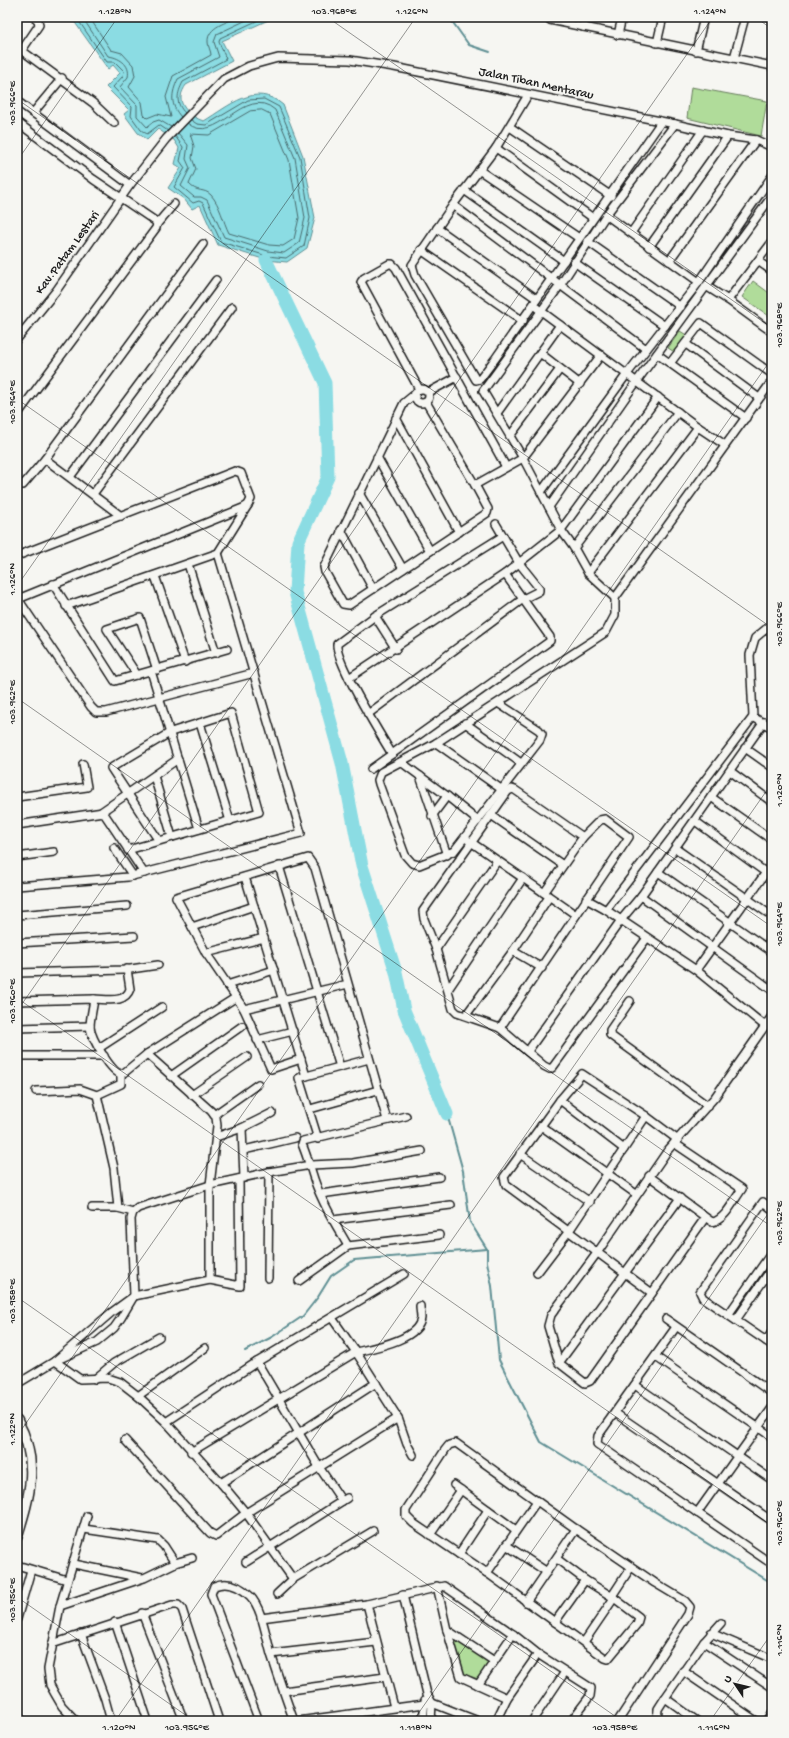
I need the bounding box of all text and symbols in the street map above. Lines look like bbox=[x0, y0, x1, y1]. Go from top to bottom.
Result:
text: 1.128°N bbox=[98, 6, 132, 18]
text: 103.968°E bbox=[311, 6, 357, 18]
text: 1.126°N bbox=[395, 6, 429, 18]
text: 1.124°N bbox=[693, 6, 726, 18]
street label: Jalan Tiban Mentarau bbox=[477, 65, 595, 103]
text: 103.966°E bbox=[7, 80, 19, 126]
street label: Kav.Patam Lestari bbox=[33, 208, 103, 298]
text: 103.968°E bbox=[774, 302, 786, 348]
text: 103.964°E bbox=[7, 379, 19, 425]
text: 1.126°N bbox=[7, 562, 19, 596]
text: 103.966°E bbox=[774, 601, 786, 647]
text: 103.962°E bbox=[7, 679, 19, 725]
text: 1.120°N bbox=[774, 773, 786, 807]
text: 103.964°E bbox=[774, 901, 786, 947]
text: 103.960°E bbox=[7, 978, 19, 1024]
text: 103.962°E bbox=[774, 1200, 786, 1246]
text: 103.958°E bbox=[7, 1278, 19, 1324]
text: 1.122°N bbox=[7, 1413, 19, 1446]
text: 103.960°E bbox=[774, 1500, 786, 1546]
text: 103.956°E bbox=[7, 1577, 19, 1623]
text: 1.116°N bbox=[774, 1624, 786, 1657]
north arrow bbox=[715, 1664, 755, 1704]
text: U bbox=[722, 1673, 736, 1685]
text: 1.120°N bbox=[102, 1722, 136, 1734]
text: 103.956°E bbox=[164, 1722, 210, 1734]
text: 1.118°N bbox=[399, 1722, 432, 1734]
text: 103.958°E bbox=[592, 1722, 638, 1734]
text: 1.116°N bbox=[697, 1722, 730, 1734]

